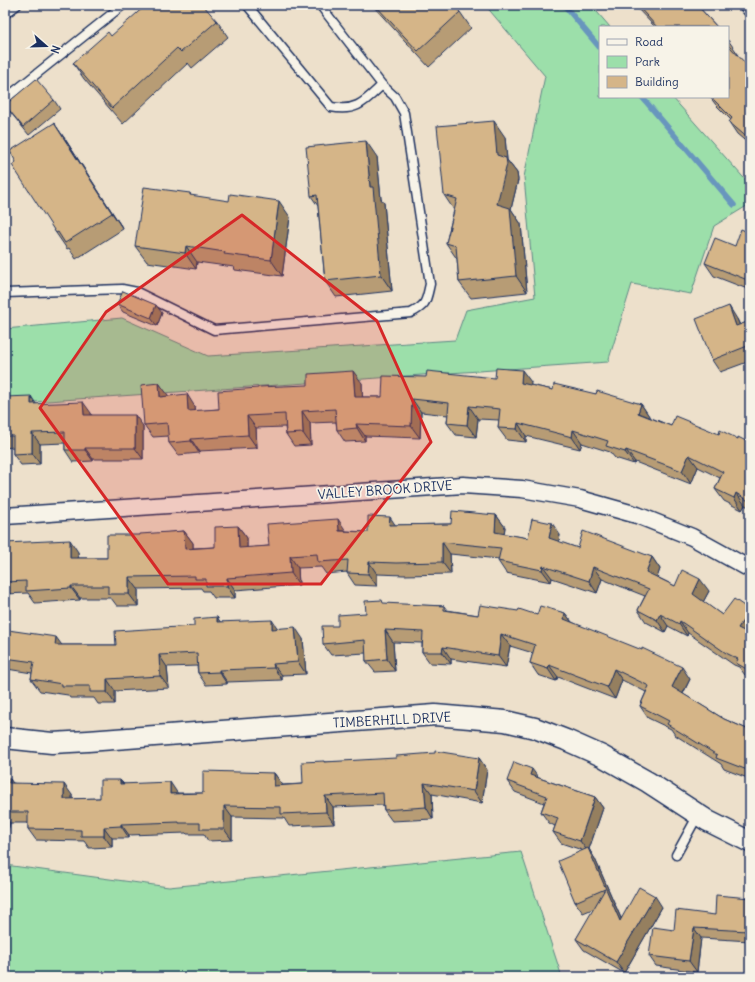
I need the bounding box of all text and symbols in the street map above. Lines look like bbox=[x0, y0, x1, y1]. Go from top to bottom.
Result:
north arrow bbox=[26, 26, 66, 66]
legend bbox=[599, 26, 729, 98]
text: Road bbox=[635, 34, 663, 49]
text: N bbox=[48, 43, 63, 55]
text: Park bbox=[635, 54, 660, 69]
text: Building bbox=[635, 74, 679, 89]
street label: VALLEY BROOK DRIVE bbox=[317, 477, 453, 503]
street label: TIMBERHILL DRIVE bbox=[332, 708, 452, 732]

